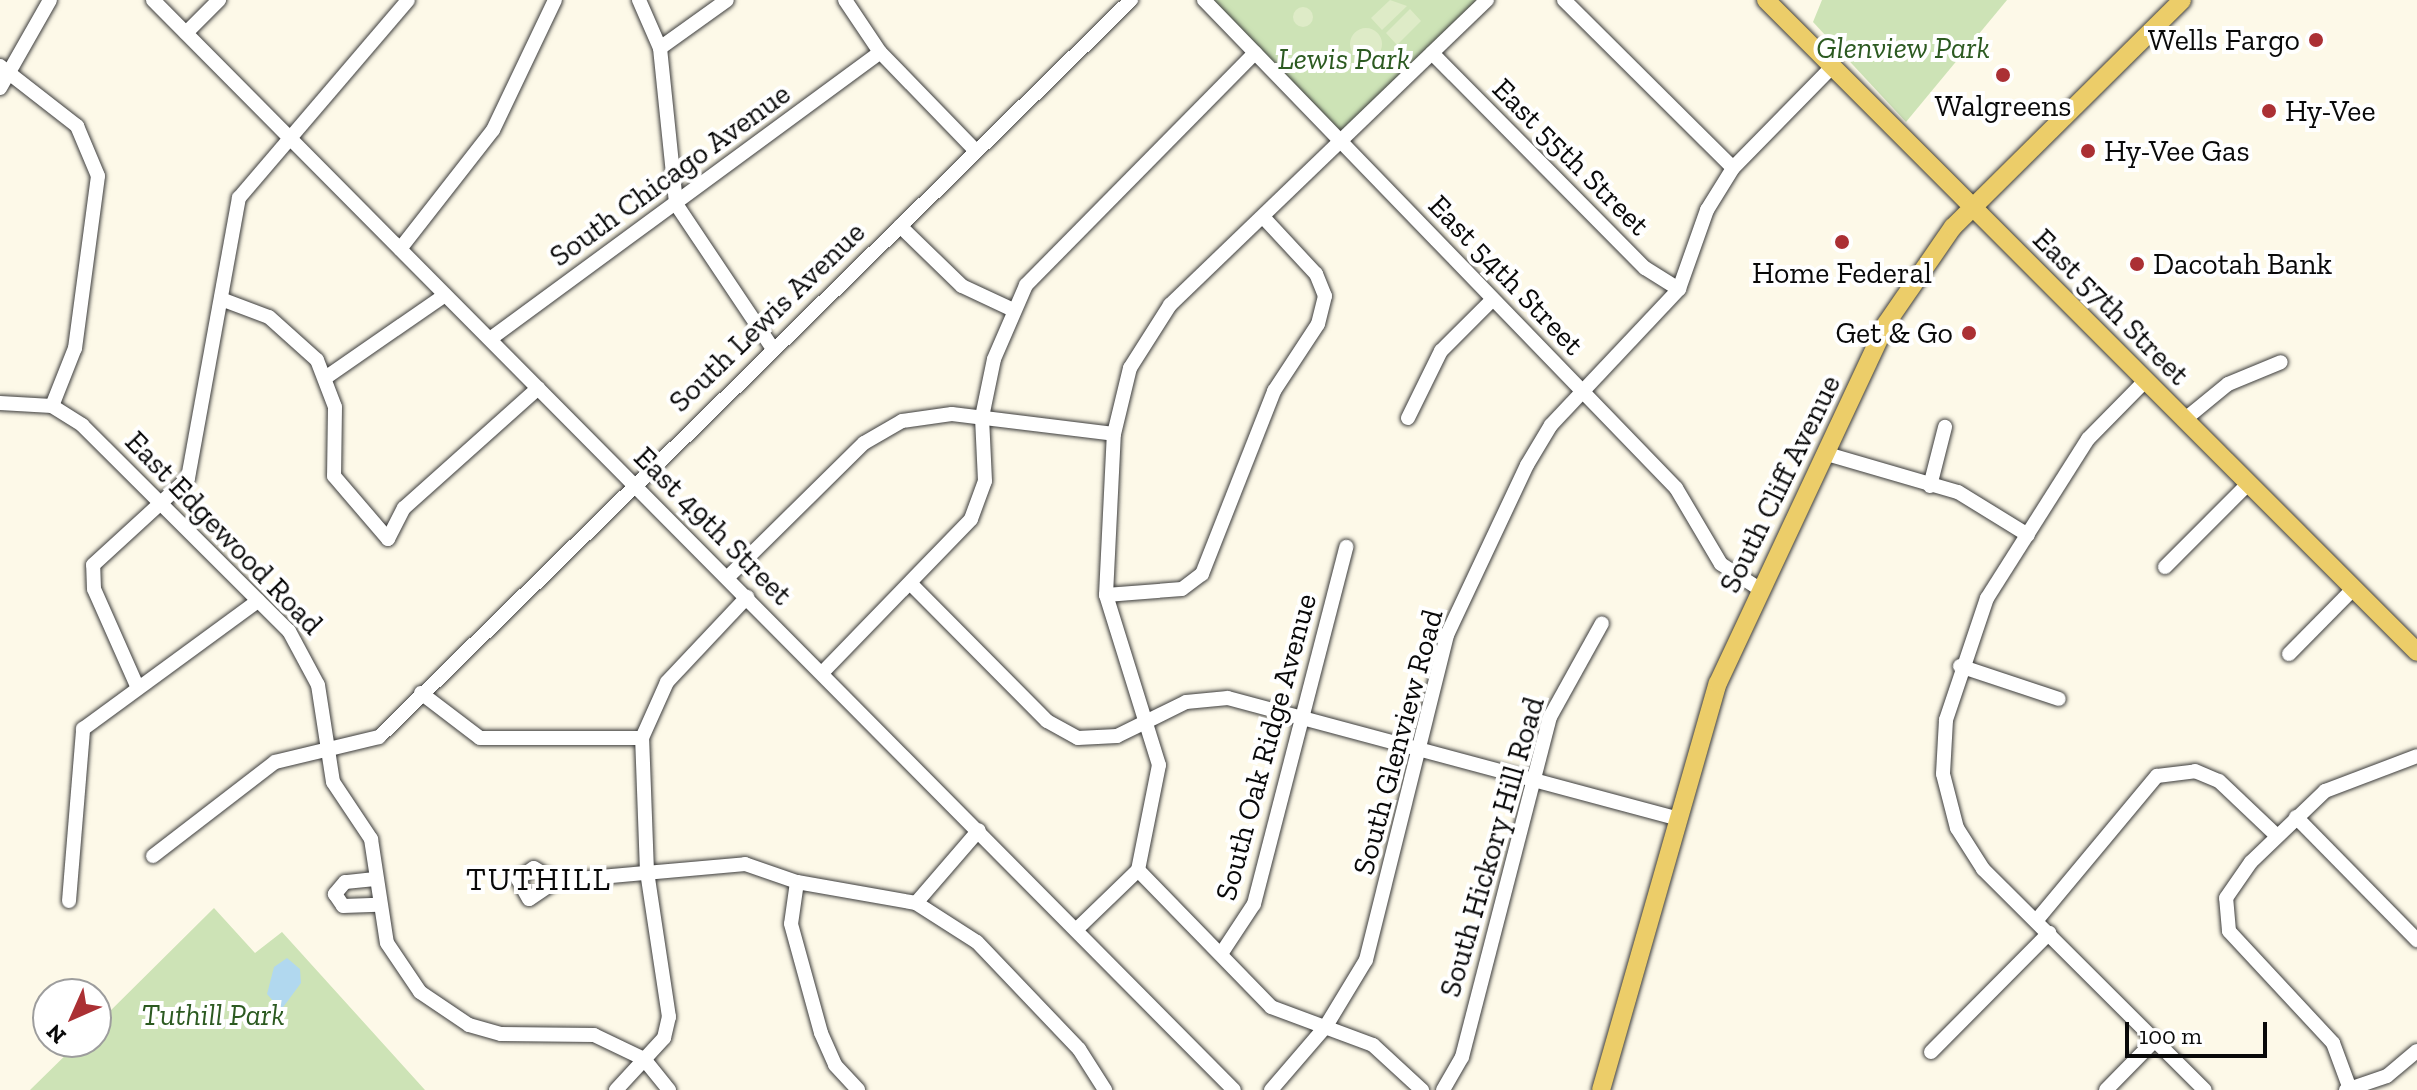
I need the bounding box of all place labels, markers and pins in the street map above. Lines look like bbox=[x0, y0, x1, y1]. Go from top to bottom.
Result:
place label: Wells Fargo bbox=[2148, 22, 2300, 58]
marker: Wells Fargo bbox=[2307, 31, 2325, 49]
marker: Walgreens bbox=[1994, 66, 2012, 84]
place label: Walgreens bbox=[1935, 88, 2071, 124]
place label: Hy-Vee bbox=[2285, 93, 2376, 129]
marker: Hy-Vee bbox=[2260, 102, 2278, 120]
place label: Hy-Vee Gas bbox=[2104, 133, 2250, 169]
marker: Hy-Vee Gas bbox=[2079, 142, 2097, 160]
marker: Home Federal bbox=[1833, 233, 1851, 251]
place label: Dacotah Bank bbox=[2153, 246, 2332, 282]
place label: Home Federal bbox=[1752, 255, 1932, 291]
marker: Dacotah Bank bbox=[2128, 255, 2146, 273]
place label: Get & Go bbox=[1835, 315, 1953, 351]
marker: Get & Go bbox=[1960, 324, 1978, 342]

